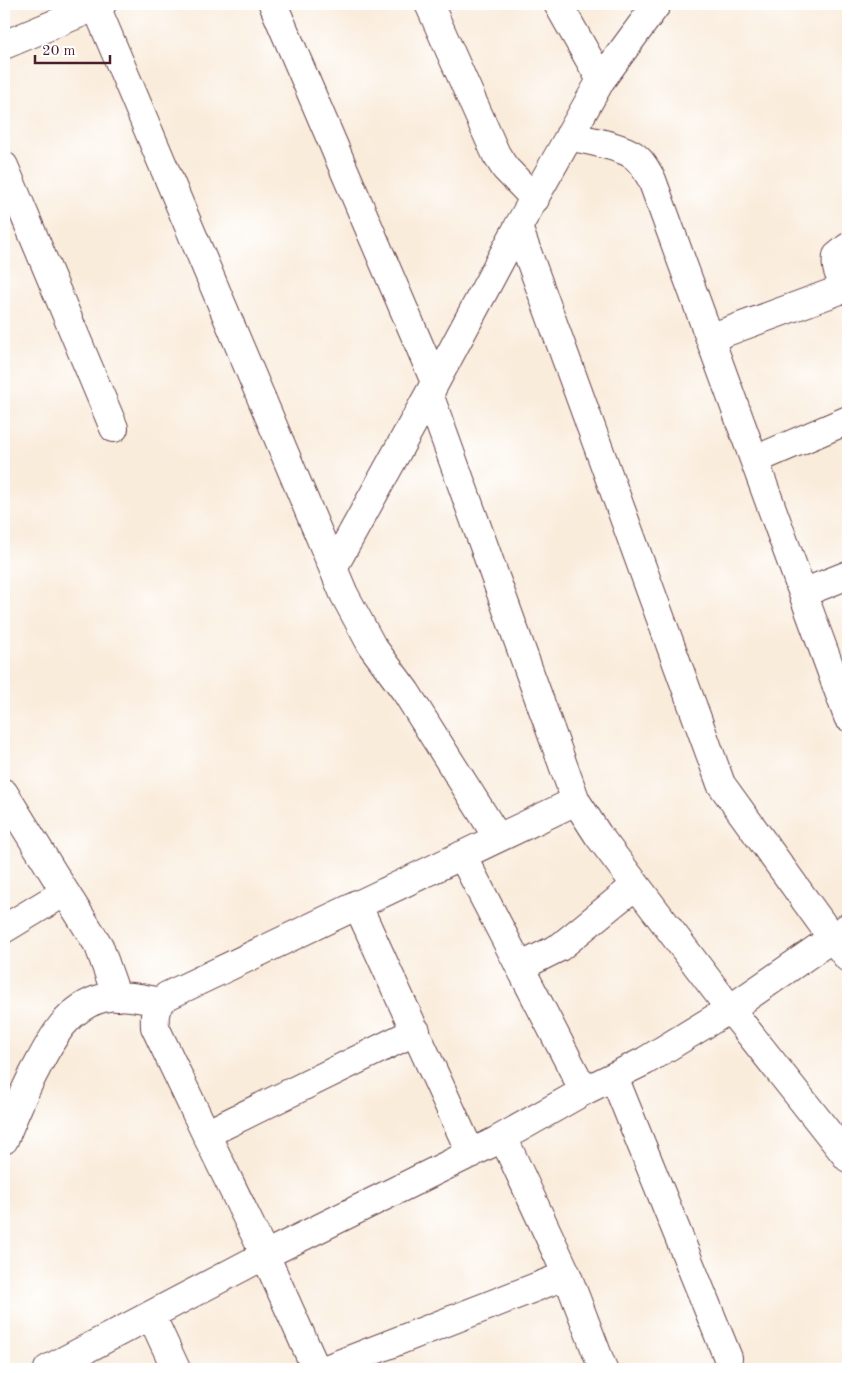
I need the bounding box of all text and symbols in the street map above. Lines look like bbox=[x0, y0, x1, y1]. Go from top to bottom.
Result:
scale bar bbox=[35, 32, 110, 64]
text: 20 m bbox=[42, 44, 76, 59]

